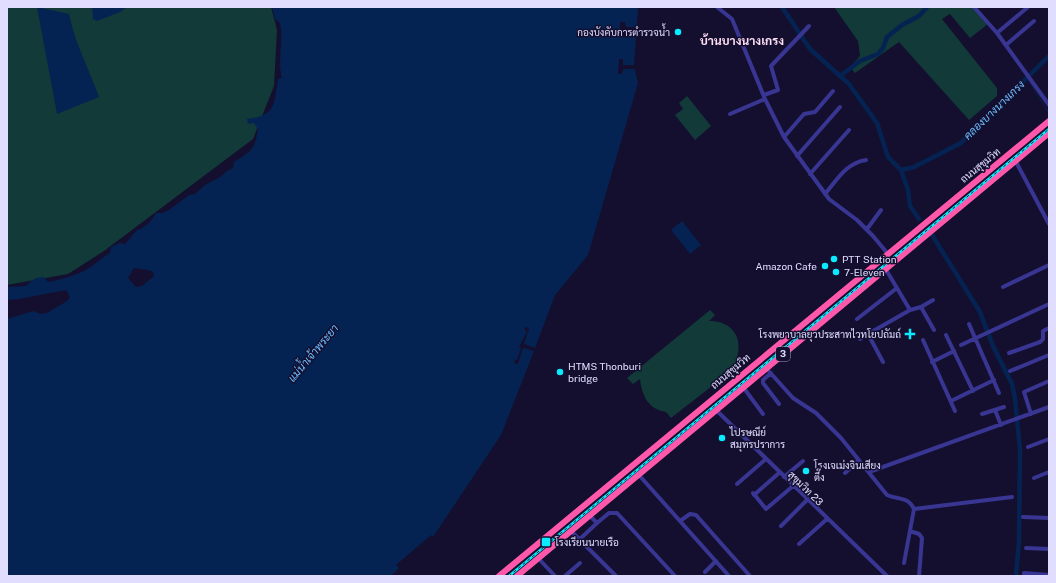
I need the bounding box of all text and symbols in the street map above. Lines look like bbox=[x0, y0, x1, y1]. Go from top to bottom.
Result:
place label: กองบังคับการตำรวจน้ำ bbox=[577, 23, 670, 38]
marker: กองบังคับการตำรวจน้ำ bbox=[673, 27, 683, 37]
district label: บ้านบางนางเกรง bbox=[700, 33, 784, 48]
water label: คลองบางนางเกรง bbox=[961, 78, 1027, 142]
street label: ถนนสุขุมวิท bbox=[958, 145, 1004, 186]
place label: PTT Station bbox=[842, 253, 897, 265]
marker: PTT Station bbox=[829, 254, 839, 264]
place label: Amazon Cafe bbox=[755, 260, 817, 272]
marker: Amazon Cafe bbox=[820, 261, 830, 271]
place label: 7-Eleven bbox=[844, 266, 885, 278]
marker: 7-Eleven bbox=[831, 267, 841, 277]
water label: แม่น้ำเจ้าพระยา bbox=[282, 319, 340, 384]
place label: โรงพยาบาลยุวประสาทไวทโยปถัมถ์ bbox=[758, 327, 901, 342]
marker: โรงพยาบาลยุวประสาทไวทโยปถัมถ์ bbox=[904, 328, 916, 340]
road number: 3 bbox=[776, 347, 790, 361]
street label: ถนนสุขุมวิท bbox=[708, 351, 754, 393]
place label: HTMS Thonburi bridge bbox=[568, 360, 641, 384]
marker: HTMS Thonburi bridge bbox=[555, 367, 565, 377]
place label: ไปรษณีย์ สมุทรปราการ bbox=[729, 425, 785, 452]
marker: ไปรษณีย์ สมุทรปราการ bbox=[717, 433, 727, 443]
place label: โรงเจเม่งจินเสียง ตึ๊ง bbox=[813, 459, 881, 483]
marker: โรงเจเม่งจินเสียง ตึ๊ง bbox=[801, 466, 811, 476]
street label: สุขุมวิท 23 bbox=[785, 468, 826, 509]
marker: โรงเรียนนายเรือ bbox=[540, 536, 552, 548]
place label: โรงเรียนนายเรือ bbox=[554, 536, 619, 548]

